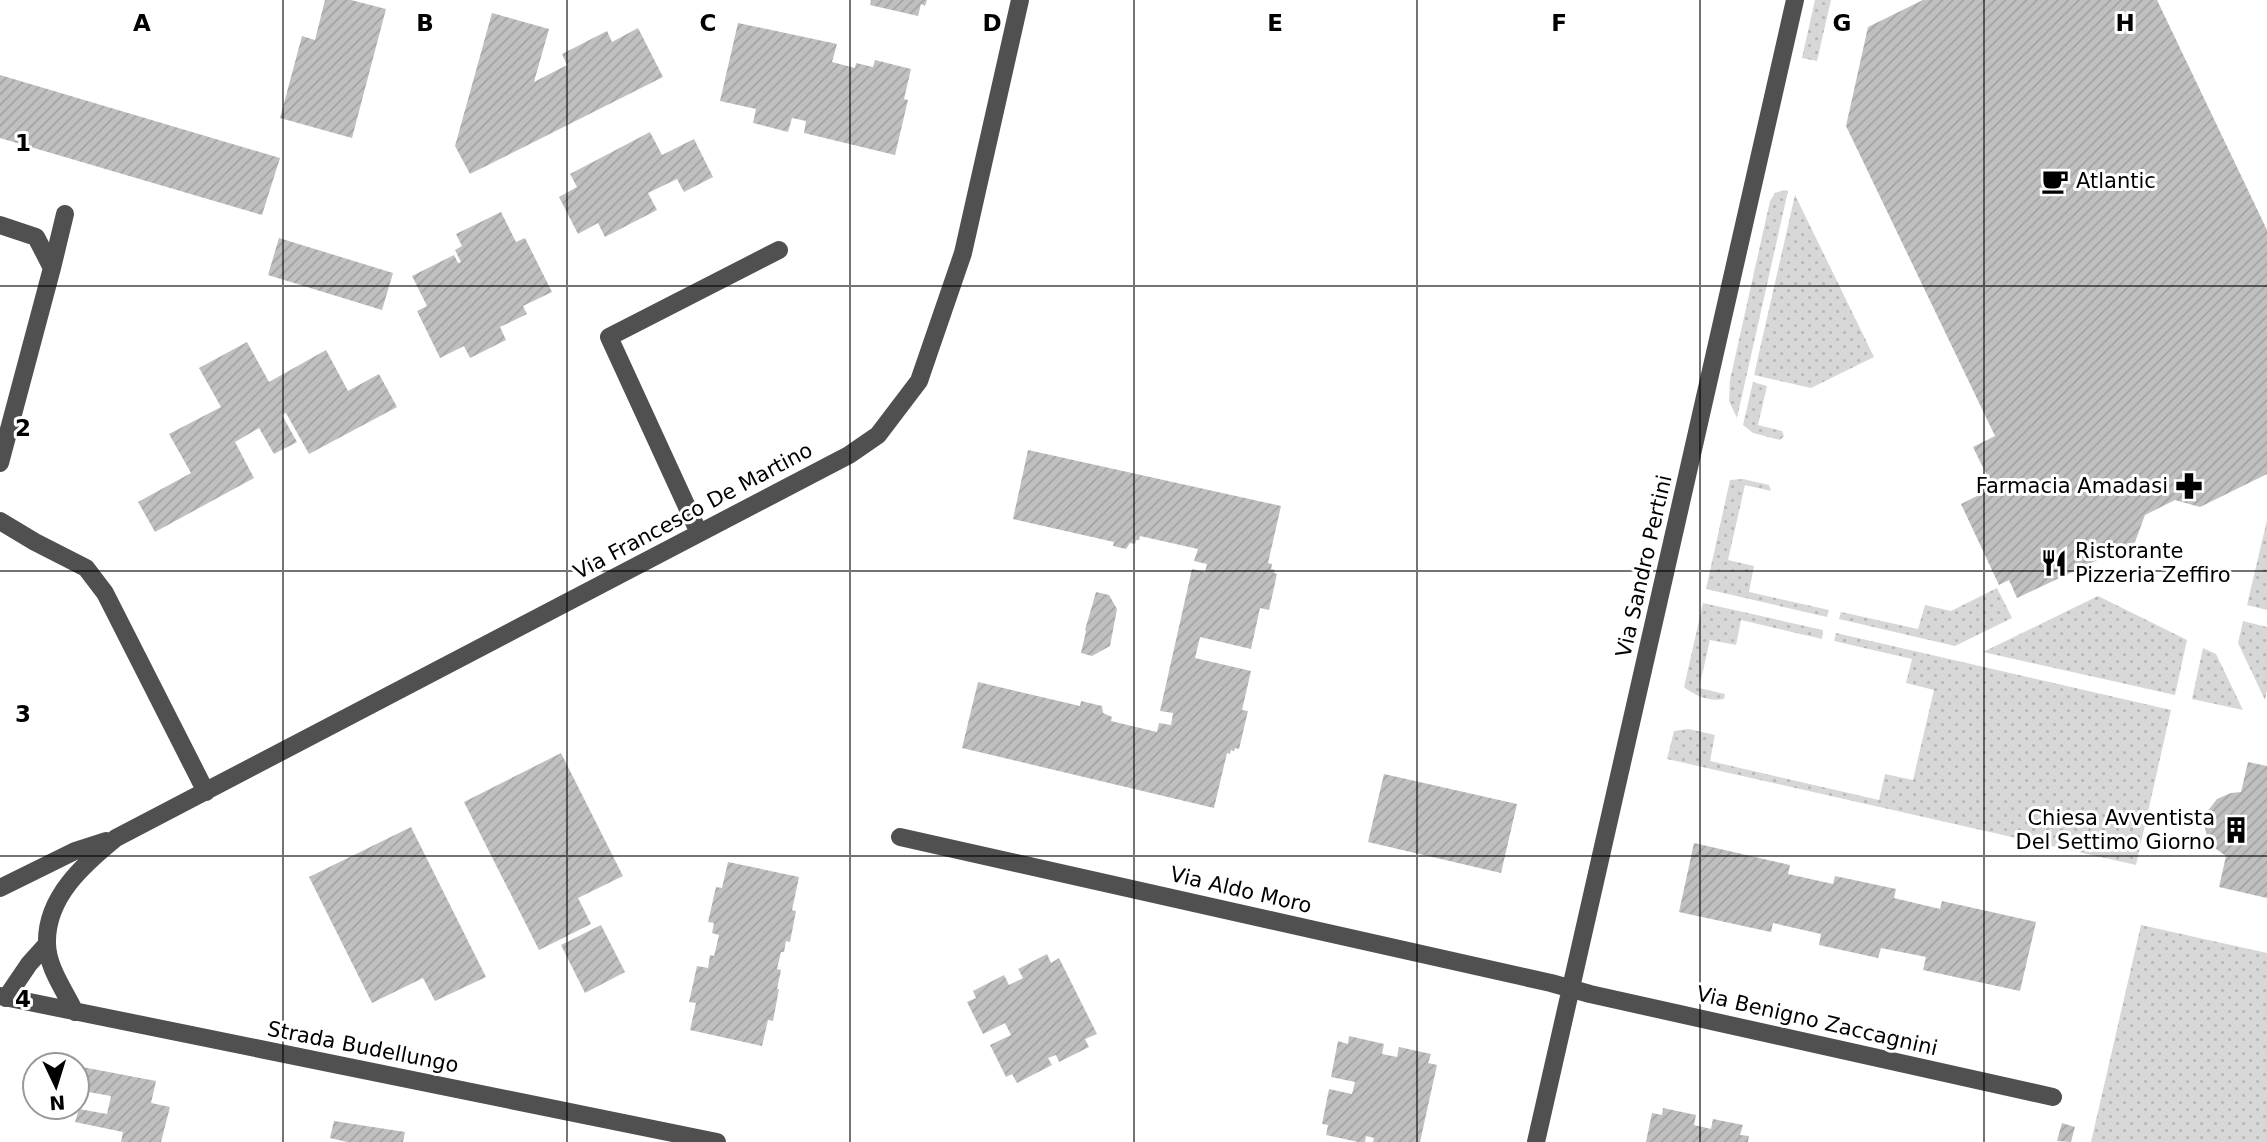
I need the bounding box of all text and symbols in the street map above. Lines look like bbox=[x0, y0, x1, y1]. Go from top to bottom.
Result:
text: A bbox=[133, 10, 151, 36]
text: B bbox=[416, 10, 434, 36]
text: C bbox=[700, 10, 716, 36]
text: D bbox=[982, 10, 1002, 36]
text: E bbox=[1267, 10, 1283, 36]
text: F bbox=[1551, 10, 1567, 36]
text: G bbox=[1833, 10, 1851, 36]
text: H bbox=[2115, 10, 2135, 36]
text: 1 bbox=[15, 130, 31, 156]
cafe icon: Atlantic bbox=[2040, 166, 2070, 196]
place label: Atlantic bbox=[2076, 169, 2156, 193]
text: 2 bbox=[15, 415, 31, 441]
street label: Via Francesco De Martino bbox=[570, 438, 816, 584]
pharmacy icon: Farmacia Amadasi bbox=[2174, 471, 2204, 501]
street label: Via Sandro Pertini bbox=[1611, 472, 1677, 660]
place label: Farmacia Amadasi bbox=[1976, 474, 2168, 498]
place label: Ristorante Pizzeria Zeffiro bbox=[2075, 539, 2231, 587]
restaurant icon: Ristorante Pizzeria Zeffiro bbox=[2039, 548, 2069, 578]
text: 3 bbox=[15, 701, 31, 727]
place label: Chiesa Avventista Del Settimo Giorno bbox=[2015, 806, 2215, 854]
building icon: Chiesa Avventista Del Settimo Giorno bbox=[2221, 815, 2251, 845]
street label: Via Aldo Moro bbox=[1168, 862, 1314, 918]
street label: Via Benigno Zaccagnini bbox=[1694, 982, 1940, 1060]
text: 4 bbox=[15, 986, 31, 1012]
street label: Strada Budellungo bbox=[265, 1017, 461, 1077]
north arrow bbox=[21, 1051, 91, 1121]
text: N bbox=[48, 1091, 66, 1114]

